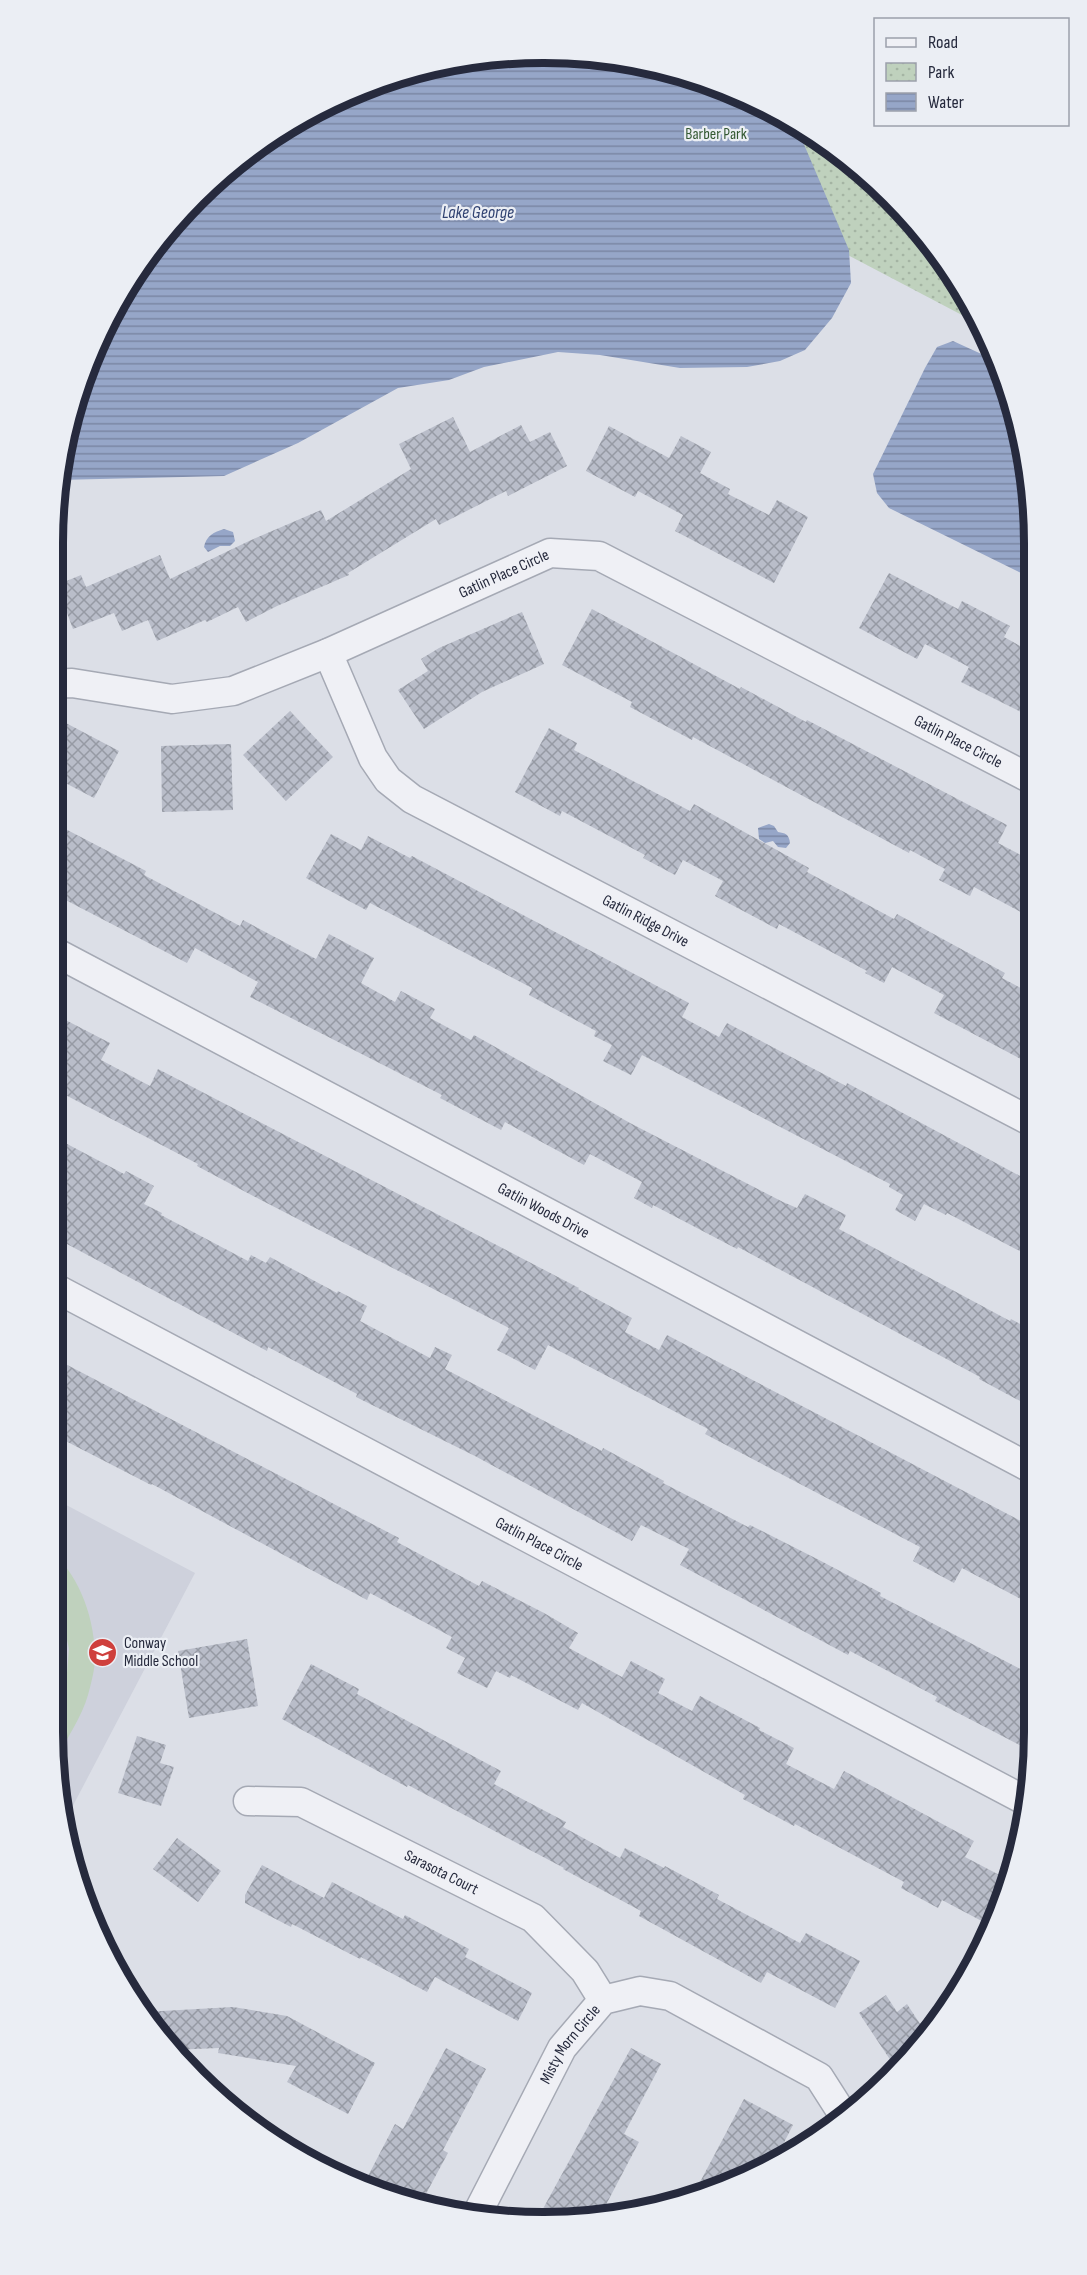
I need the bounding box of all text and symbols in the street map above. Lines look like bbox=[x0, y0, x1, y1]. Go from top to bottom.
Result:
legend bbox=[874, 18, 1069, 126]
text: Road bbox=[928, 32, 958, 53]
text: Park bbox=[928, 62, 954, 83]
text: Water bbox=[928, 92, 964, 113]
park label: Barber Park bbox=[685, 125, 747, 144]
water label: Lake George bbox=[442, 202, 514, 223]
street label: Gatlin Place Circle bbox=[456, 545, 552, 602]
street label: Gatlin Place Circle bbox=[911, 711, 1006, 772]
street label: Gatlin Ridge Drive bbox=[599, 890, 692, 951]
street label: Gatlin Woods Drive bbox=[494, 1179, 593, 1243]
street label: Gatlin Place Circle bbox=[492, 1513, 587, 1575]
place label: Conway Middle School bbox=[124, 1634, 198, 1671]
school or university icon: Conway Middle School bbox=[87, 1636, 119, 1668]
street label: Sarasota Court bbox=[401, 1846, 482, 1899]
street label: Misty Morn Circle bbox=[536, 2001, 604, 2087]

